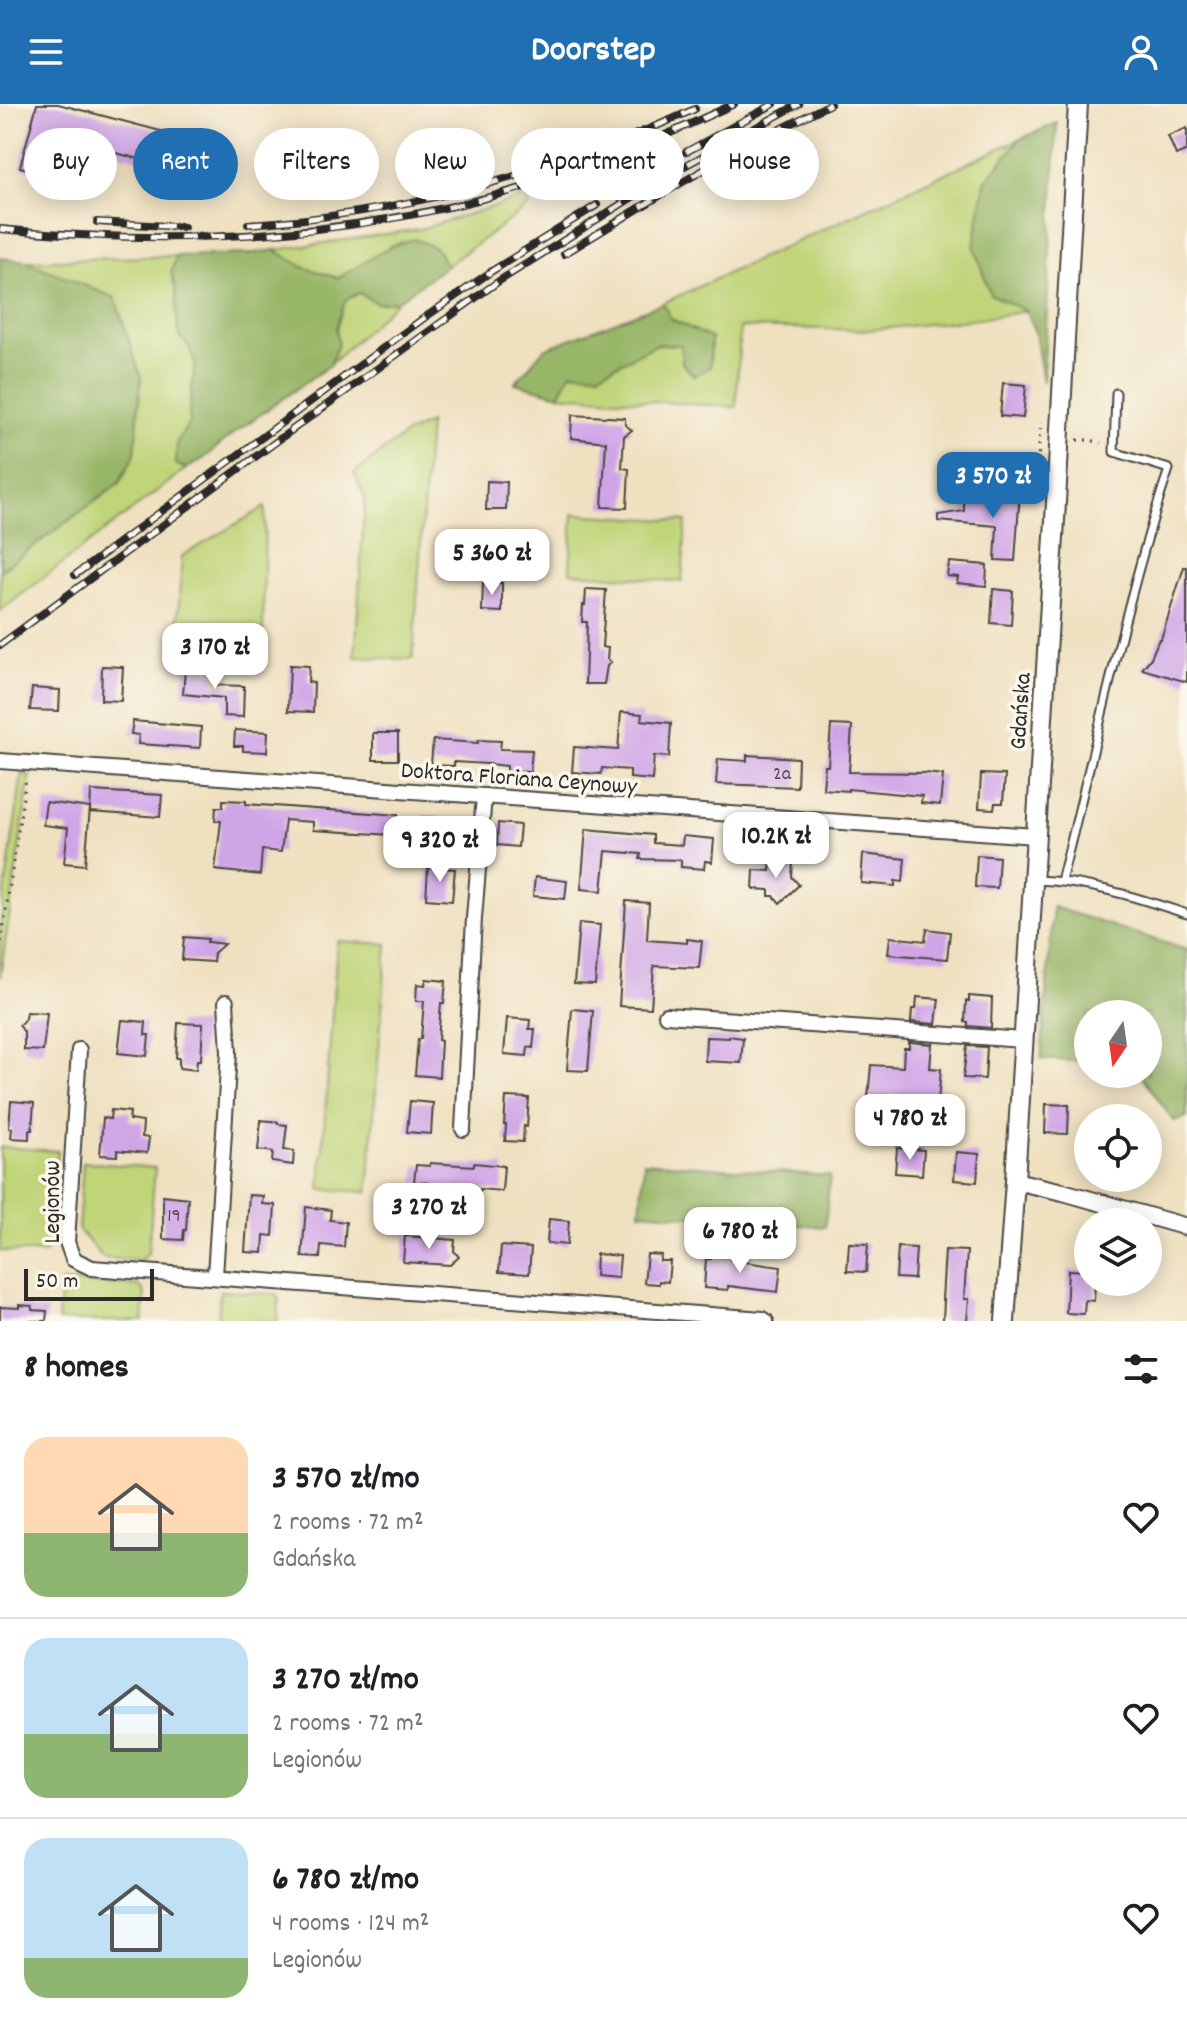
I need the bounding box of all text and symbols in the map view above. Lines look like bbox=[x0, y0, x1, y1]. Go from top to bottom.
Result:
text: Doorstep bbox=[531, 26, 656, 78]
icon: menu bbox=[24, 30, 68, 74]
icon: person bbox=[1119, 30, 1163, 74]
chip: Buy bbox=[24, 128, 117, 200]
chip: Rent bbox=[133, 128, 238, 200]
chip: Filters bbox=[254, 128, 379, 200]
chip: New bbox=[395, 128, 495, 200]
chip: Apartment bbox=[511, 128, 684, 200]
chip: House bbox=[700, 128, 819, 200]
pin: 3 570 zł bbox=[910, 452, 1076, 520]
text: 3 570 zł bbox=[955, 459, 1031, 496]
pin: 5 360 zł bbox=[409, 529, 575, 597]
text: 5 360 zł bbox=[453, 536, 531, 573]
pin: 3 170 zł bbox=[132, 623, 298, 691]
text: 3 170 zł bbox=[180, 630, 250, 667]
street label: Gdańska bbox=[1002, 671, 1042, 751]
street label: Doktora Floriana Ceynowy bbox=[400, 755, 639, 805]
house number: 2a bbox=[773, 761, 792, 789]
pin: 10.2K zł bbox=[693, 812, 859, 880]
pin: 9 320 zł bbox=[357, 816, 523, 884]
text: 10.2K zł bbox=[741, 819, 811, 856]
text: 9 320 zł bbox=[401, 823, 479, 860]
north arrow bbox=[1074, 1000, 1162, 1088]
map controls bbox=[1074, 1000, 1162, 1296]
pin: 4 780 zł bbox=[827, 1094, 993, 1162]
text: 4 780 zł bbox=[873, 1101, 947, 1138]
button: locate bbox=[1074, 1104, 1162, 1192]
street label: Legionów bbox=[37, 1160, 71, 1244]
pin: 3 270 zł bbox=[346, 1183, 512, 1251]
text: 3 270 zł bbox=[391, 1190, 467, 1227]
house number: 19 bbox=[167, 1203, 181, 1231]
pin: 6 780 zł bbox=[657, 1207, 823, 1275]
button: layers bbox=[1074, 1208, 1162, 1296]
text: 6 780 zł bbox=[702, 1214, 778, 1251]
scale bar bbox=[24, 1265, 154, 1301]
text: 50 m bbox=[36, 1267, 78, 1298]
text: 8 homes bbox=[24, 1345, 129, 1394]
icon: filters bbox=[1119, 1347, 1163, 1391]
text: 3 570 zł/mo bbox=[272, 1456, 420, 1505]
icon: home bbox=[88, 1469, 184, 1565]
icon: heart bbox=[1119, 1495, 1163, 1539]
text: 2 rooms · 72 m² bbox=[272, 1505, 423, 1542]
text: Gdańska bbox=[272, 1542, 355, 1579]
text: 3 270 zł/mo bbox=[272, 1657, 419, 1706]
icon: home bbox=[88, 1670, 184, 1766]
icon: heart bbox=[1119, 1696, 1163, 1740]
text: 2 rooms · 72 m² bbox=[272, 1706, 423, 1743]
text: Legionów bbox=[272, 1743, 362, 1780]
text: 6 780 zł/mo bbox=[272, 1857, 419, 1906]
icon: home bbox=[88, 1870, 184, 1966]
icon: heart bbox=[1119, 1896, 1163, 1940]
text: 4 rooms · 124 m² bbox=[272, 1906, 429, 1943]
text: Legionów bbox=[272, 1943, 362, 1980]

